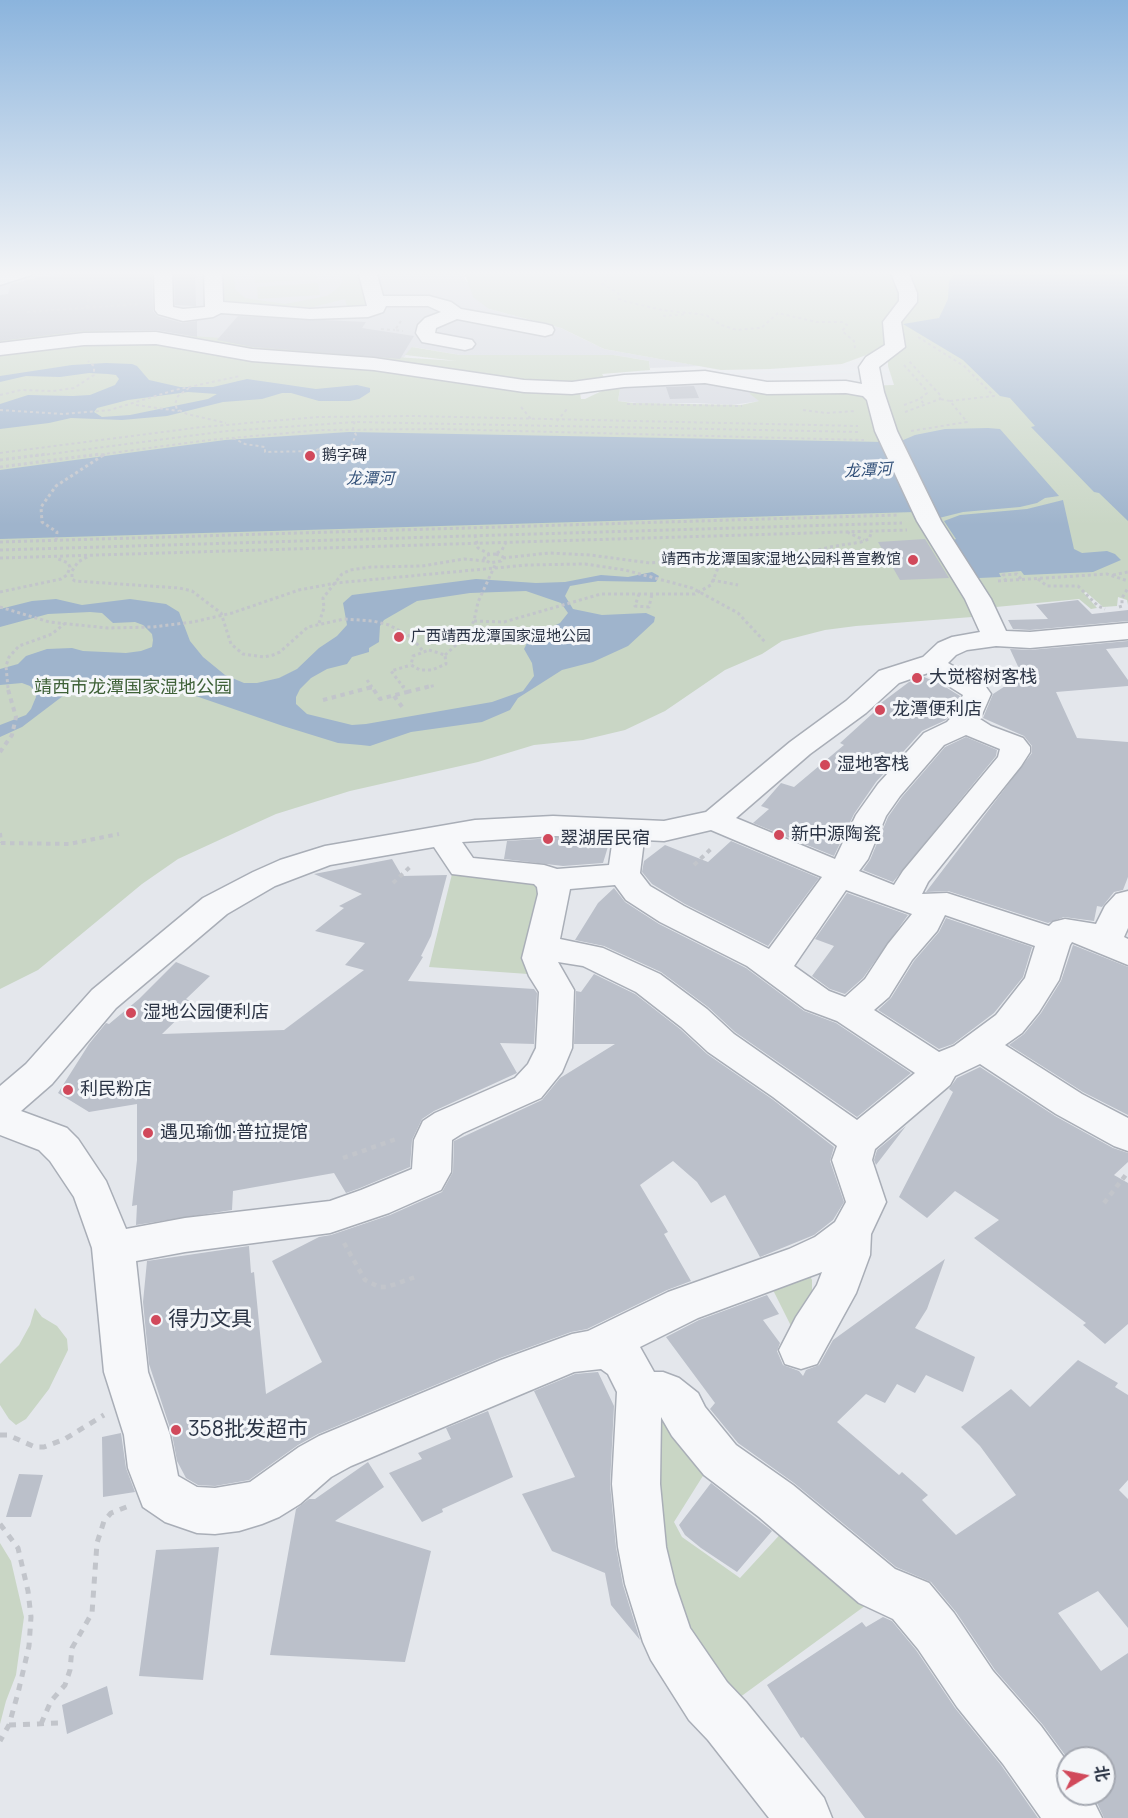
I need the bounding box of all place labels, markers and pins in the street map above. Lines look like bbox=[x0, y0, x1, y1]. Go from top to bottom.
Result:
place label: 鹅字碑 bbox=[322, 447, 367, 465]
marker: 鹅字碑 bbox=[303, 449, 317, 463]
place label: 靖西市龙潭国家湿地公园科普宣教馆 bbox=[661, 551, 901, 569]
marker: 靖西市龙潭国家湿地公园科普宣教馆 bbox=[906, 553, 920, 567]
place label: 广西靖西龙潭国家湿地公园 bbox=[411, 628, 591, 646]
marker: 广西靖西龙潭国家湿地公园 bbox=[392, 630, 406, 644]
place label: 大觉榕树客栈 bbox=[929, 667, 1037, 689]
marker: 大觉榕树客栈 bbox=[910, 671, 924, 685]
place label: 龙潭便利店 bbox=[892, 699, 982, 721]
marker: 龙潭便利店 bbox=[873, 703, 887, 717]
place label: 湿地客栈 bbox=[837, 754, 909, 776]
marker: 湿地客栈 bbox=[818, 758, 832, 772]
place label: 新中源陶瓷 bbox=[791, 824, 881, 846]
place label: 翠湖居民宿 bbox=[560, 828, 650, 850]
marker: 新中源陶瓷 bbox=[772, 828, 786, 842]
marker: 翠湖居民宿 bbox=[541, 832, 555, 846]
place label: 湿地公园便利店 bbox=[143, 1002, 269, 1024]
marker: 湿地公园便利店 bbox=[124, 1006, 138, 1020]
place label: 利民粉店 bbox=[80, 1079, 152, 1101]
marker: 利民粉店 bbox=[61, 1083, 75, 1097]
place label: 遇见瑜伽·普拉提馆 bbox=[160, 1122, 308, 1144]
marker: 遇见瑜伽·普拉提馆 bbox=[141, 1126, 155, 1140]
place label: 得力文具 bbox=[168, 1307, 252, 1333]
marker: 得力文具 bbox=[149, 1313, 163, 1327]
place label: 358批发超市 bbox=[188, 1417, 308, 1443]
marker: 358批发超市 bbox=[169, 1423, 183, 1437]

